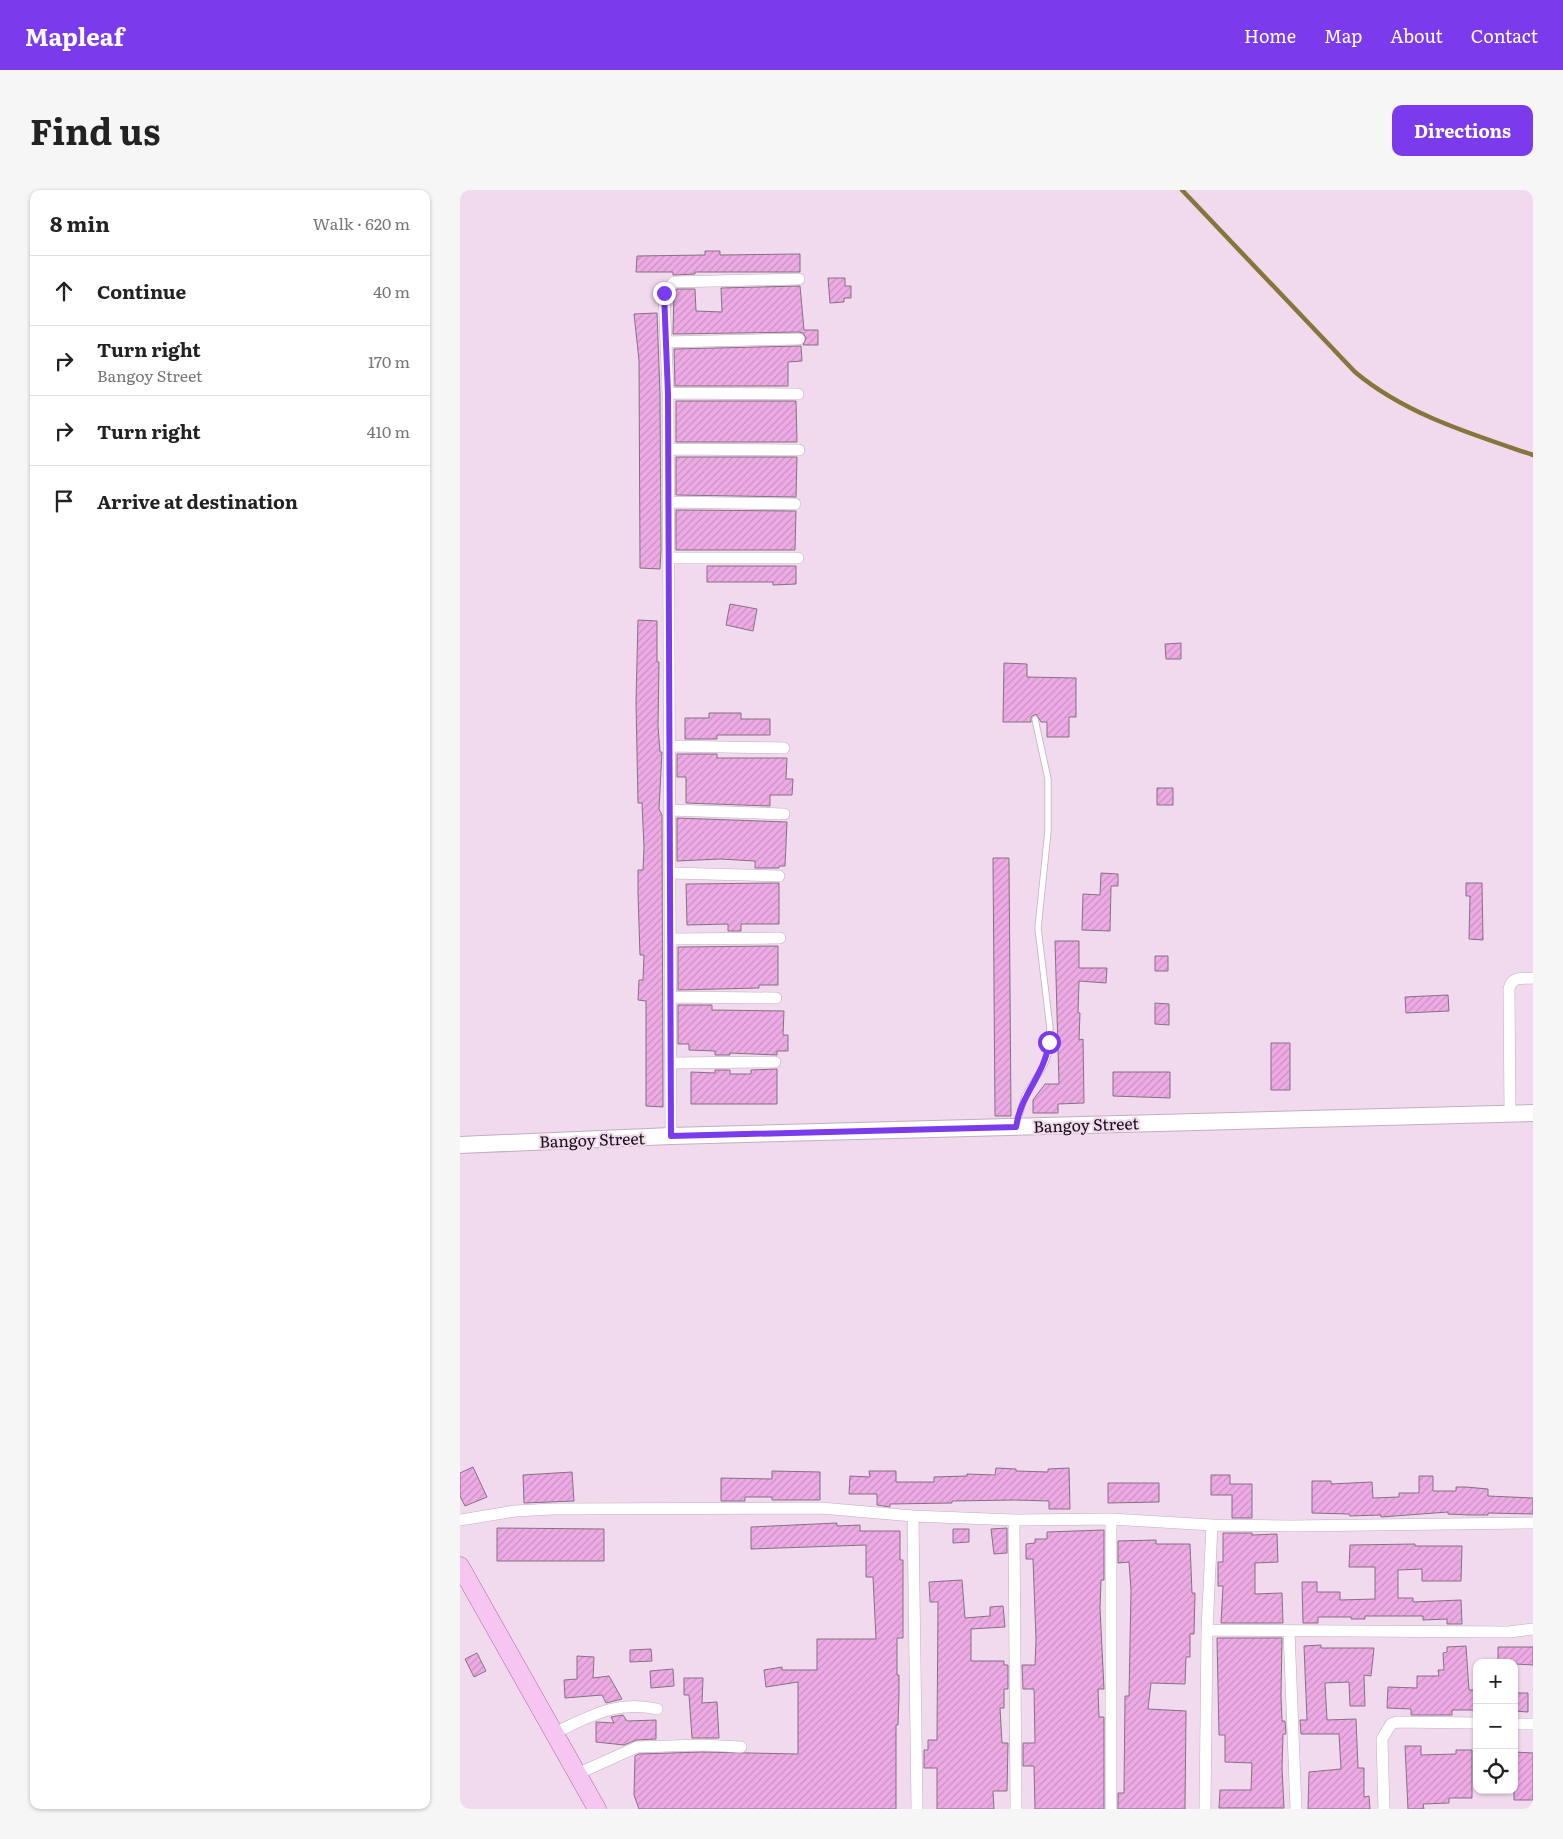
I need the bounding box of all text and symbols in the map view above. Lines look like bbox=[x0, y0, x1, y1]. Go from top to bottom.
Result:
text: Mapleaf bbox=[25, 18, 124, 53]
text: Home bbox=[1244, 22, 1296, 49]
text: Map bbox=[1324, 22, 1362, 49]
text: About bbox=[1390, 22, 1443, 49]
text: Contact bbox=[1471, 22, 1538, 49]
text: Find us bbox=[30, 104, 160, 156]
button: Directions bbox=[1392, 105, 1533, 156]
text: 8 min bbox=[50, 207, 110, 238]
text: Walk · 620 m bbox=[313, 211, 410, 235]
icon: ahead bbox=[50, 277, 78, 305]
text: Continue bbox=[97, 277, 186, 305]
text: 40 m bbox=[373, 279, 410, 303]
route end bbox=[653, 282, 676, 305]
text: Turn right bbox=[97, 335, 201, 363]
icon: right bbox=[50, 347, 78, 375]
text: 170 m bbox=[368, 349, 410, 373]
text: Bangoy Street bbox=[97, 363, 203, 387]
icon: right bbox=[50, 417, 78, 445]
text: Turn right bbox=[97, 417, 201, 445]
text: 410 m bbox=[367, 419, 410, 443]
icon: arrive bbox=[50, 487, 78, 515]
text: Arrive at destination bbox=[97, 487, 298, 515]
route start bbox=[1038, 1031, 1061, 1054]
street label: Bangoy Street bbox=[1033, 1110, 1140, 1138]
street label: Bangoy Street bbox=[539, 1125, 646, 1153]
map controls bbox=[1473, 1659, 1518, 1794]
button: + bbox=[1473, 1659, 1518, 1704]
button: − bbox=[1473, 1704, 1518, 1749]
button: locate bbox=[1473, 1749, 1518, 1794]

